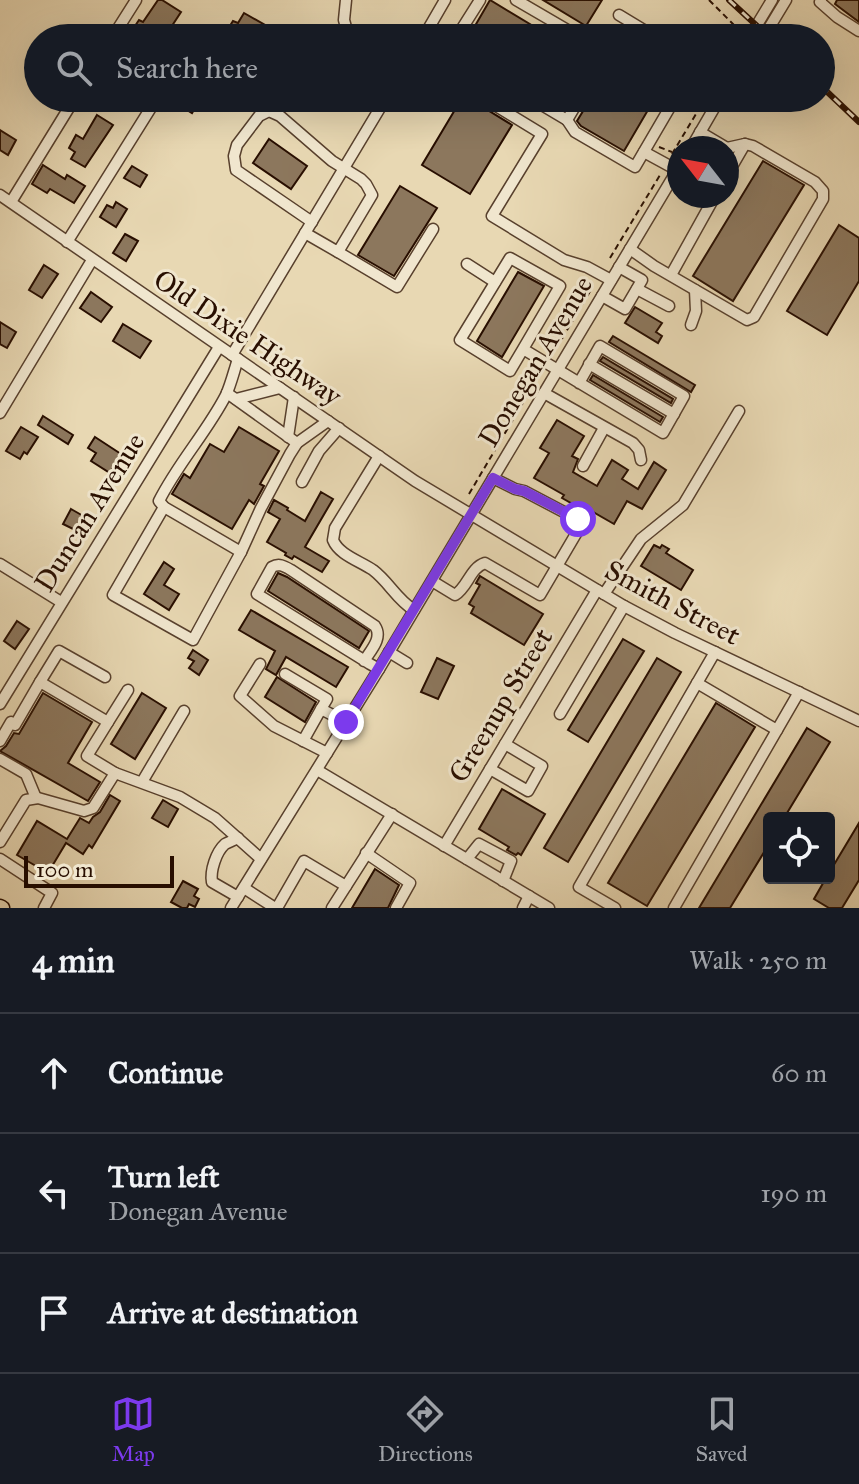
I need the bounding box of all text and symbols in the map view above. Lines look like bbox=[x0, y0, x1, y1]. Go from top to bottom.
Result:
search box bbox=[24, 24, 835, 112]
icon: search bbox=[52, 46, 96, 90]
text: Search here bbox=[116, 50, 258, 86]
north arrow bbox=[667, 136, 739, 208]
street label: Old Dixie Highway bbox=[147, 262, 349, 414]
street label: Donegan Avenue bbox=[471, 269, 600, 453]
street label: Duncan Avenue bbox=[27, 426, 152, 598]
route start bbox=[560, 501, 596, 537]
street label: Smith Street bbox=[599, 552, 747, 653]
street label: Greenup Street bbox=[441, 622, 560, 789]
route end bbox=[328, 704, 364, 740]
map controls bbox=[763, 812, 835, 884]
button: locate bbox=[763, 812, 835, 884]
scale bar bbox=[24, 852, 174, 888]
text: 100 m bbox=[36, 856, 93, 883]
text: 4 min bbox=[32, 940, 115, 981]
text: Walk · 250 m bbox=[689, 944, 827, 976]
icon: ahead bbox=[32, 1051, 76, 1095]
text: Continue bbox=[108, 1055, 223, 1091]
text: 60 m bbox=[771, 1057, 827, 1089]
text: Turn left bbox=[108, 1159, 219, 1195]
icon: left bbox=[32, 1171, 76, 1215]
text: 190 m bbox=[760, 1177, 827, 1209]
text: Donegan Avenue bbox=[108, 1195, 288, 1227]
icon: arrive bbox=[32, 1291, 76, 1335]
text: Arrive at destination bbox=[108, 1295, 358, 1331]
tab: Map bbox=[111, 1392, 155, 1467]
tab: Directions bbox=[378, 1392, 473, 1467]
tab: Saved bbox=[695, 1392, 748, 1467]

